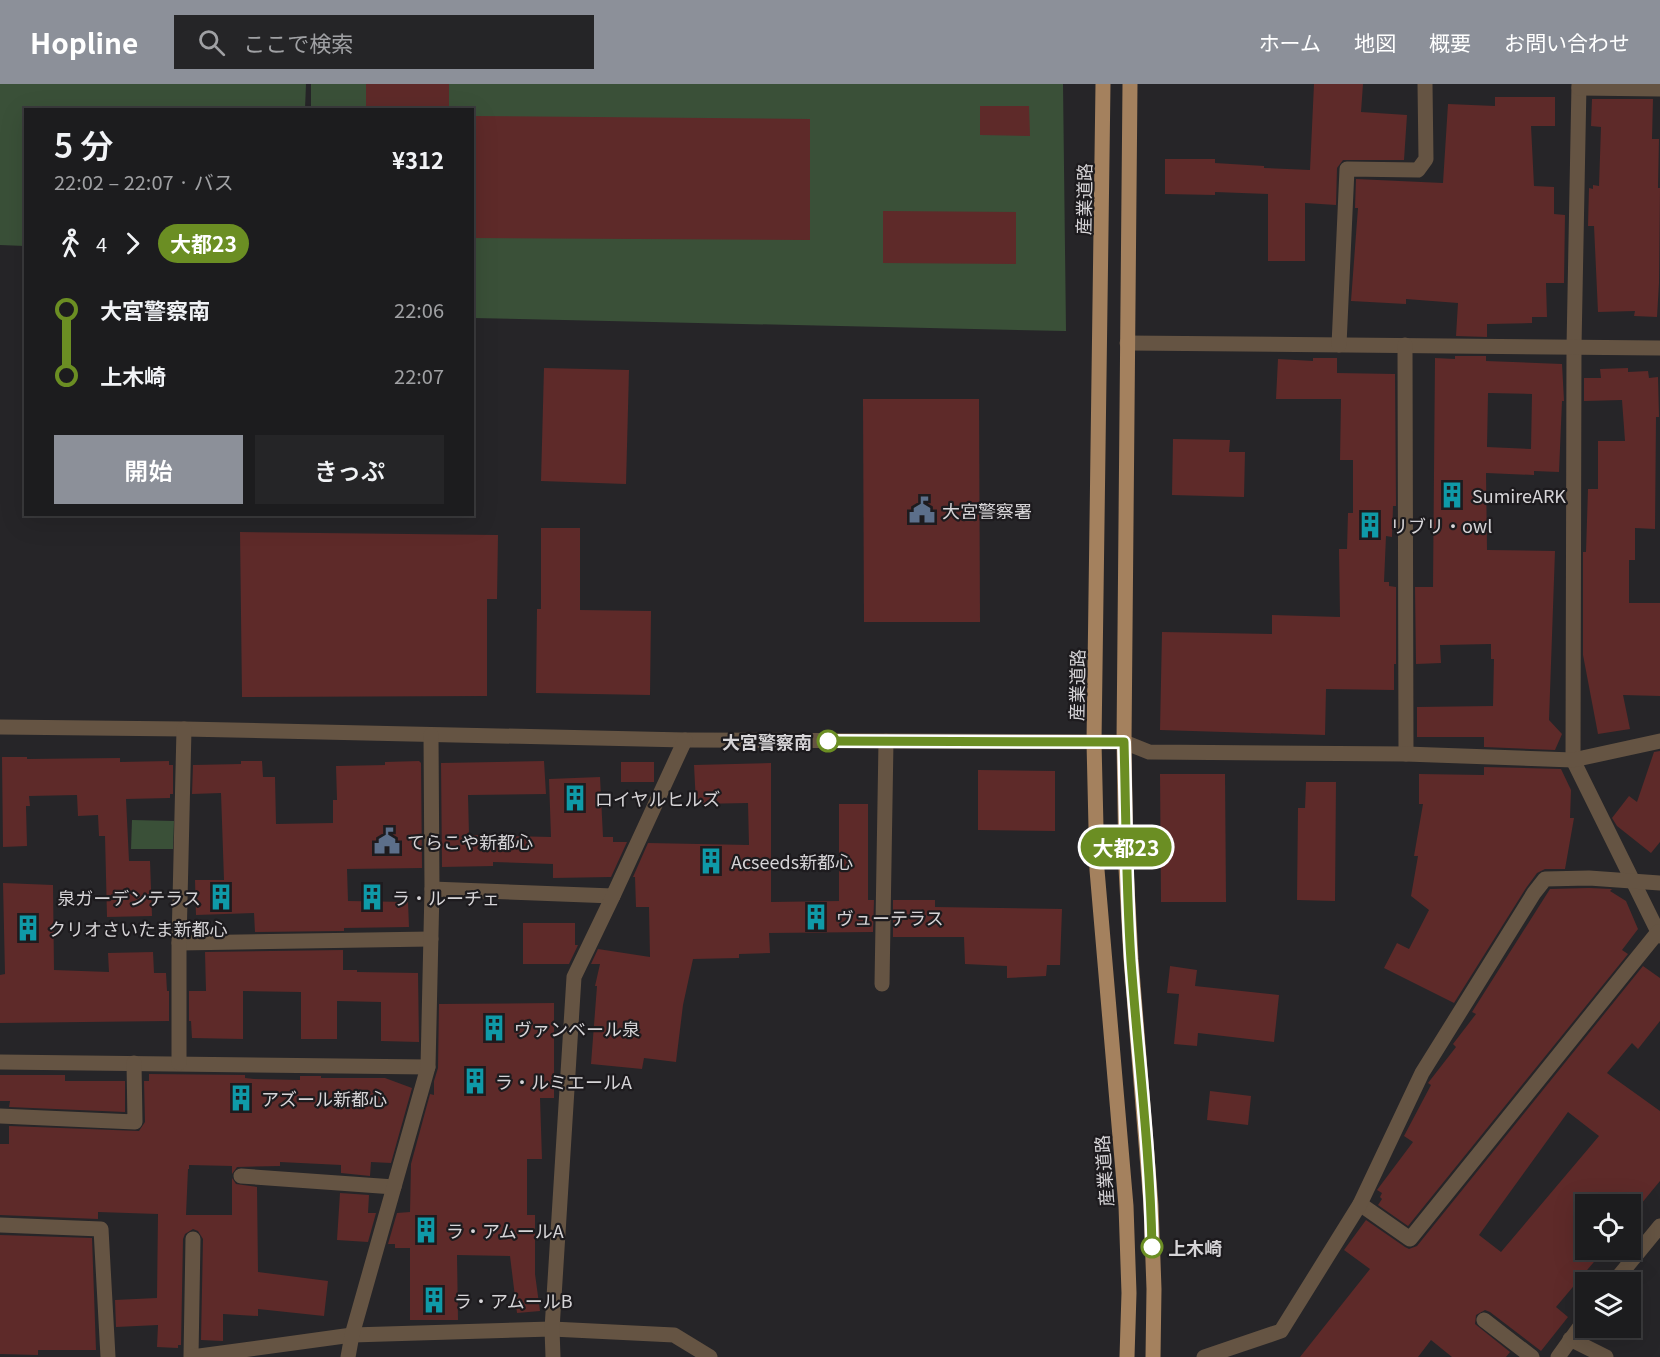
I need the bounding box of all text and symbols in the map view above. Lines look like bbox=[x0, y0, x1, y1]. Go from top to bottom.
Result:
search box bbox=[174, 15, 594, 69]
text: Hopline bbox=[30, 22, 138, 62]
icon: search bbox=[195, 26, 228, 59]
text: ここで検索 bbox=[243, 26, 353, 58]
text: ホーム bbox=[1259, 27, 1321, 57]
text: 地図 bbox=[1354, 27, 1396, 57]
text: 概要 bbox=[1429, 27, 1471, 57]
text: お問い合わせ bbox=[1504, 27, 1630, 57]
text: 5 分 bbox=[54, 120, 114, 168]
text: ¥312 bbox=[392, 143, 444, 175]
street label: 産業道路 bbox=[1069, 163, 1097, 235]
text: 22:02 – 22:07 · バス bbox=[54, 167, 234, 196]
icon: walk bbox=[54, 227, 87, 260]
icon: forward bbox=[116, 227, 149, 260]
text: 大都23 bbox=[170, 228, 237, 258]
text: 4 bbox=[96, 229, 107, 258]
text: 大宮警察南 bbox=[100, 293, 210, 325]
text: 22:06 bbox=[394, 295, 444, 324]
text: 上木崎 bbox=[100, 359, 166, 391]
text: 22:07 bbox=[394, 361, 444, 390]
button: 開始 bbox=[54, 435, 243, 504]
button: きっぷ bbox=[255, 435, 444, 504]
building icon: SumireARK bbox=[1437, 480, 1467, 510]
place label: SumireARK bbox=[1472, 482, 1566, 508]
public building icon: 大宮警察署 bbox=[907, 495, 937, 525]
place label: 大宮警察署 bbox=[942, 497, 1032, 523]
building icon: リブリ・owl bbox=[1355, 510, 1385, 540]
place label: リブリ・owl bbox=[1390, 512, 1492, 538]
street label: 産業道路 bbox=[1062, 649, 1090, 721]
place label: 大宮警察南 bbox=[722, 728, 812, 754]
marker: 大宮警察南 bbox=[817, 730, 839, 752]
building icon: ロイヤルヒルズ bbox=[560, 783, 590, 813]
place label: ロイヤルヒルズ bbox=[595, 785, 720, 811]
public building icon: てらこや新都心 bbox=[372, 826, 402, 856]
place label: てらこや新都心 bbox=[407, 828, 533, 854]
line badge: 大都23 bbox=[1084, 828, 1168, 867]
text: 大都23 bbox=[1093, 832, 1159, 862]
building icon: Acseeds新都心 bbox=[696, 846, 726, 876]
place label: Acseeds新都心 bbox=[731, 848, 853, 874]
building icon: 泉ガーデンテラス bbox=[206, 882, 236, 912]
building icon: ラ・ルーチェ bbox=[357, 882, 387, 912]
place label: 泉ガーデンテラス bbox=[57, 884, 201, 910]
place label: ラ・ルーチェ bbox=[392, 884, 500, 910]
building icon: ヴューテラス bbox=[801, 902, 831, 932]
place label: ヴューテラス bbox=[836, 904, 944, 930]
building icon: クリオさいたま新都心 bbox=[13, 913, 43, 943]
place label: クリオさいたま新都心 bbox=[48, 915, 227, 941]
building icon: ヴァンベール泉 bbox=[479, 1013, 509, 1043]
place label: ヴァンベール泉 bbox=[514, 1015, 640, 1041]
building icon: ラ・ルミエールA bbox=[460, 1066, 490, 1096]
place label: ラ・ルミエールA bbox=[495, 1068, 632, 1094]
building icon: アズール新都心 bbox=[226, 1083, 256, 1113]
place label: アズール新都心 bbox=[261, 1085, 387, 1111]
street label: 産業道路 bbox=[1088, 1134, 1118, 1208]
map controls bbox=[1575, 1194, 1641, 1338]
button: locate bbox=[1575, 1194, 1641, 1260]
building icon: ラ・アムールA bbox=[411, 1215, 441, 1245]
place label: ラ・アムールA bbox=[446, 1217, 564, 1243]
place label: 上木崎 bbox=[1168, 1234, 1222, 1260]
marker: 上木崎 bbox=[1141, 1236, 1163, 1258]
button: layers bbox=[1575, 1272, 1641, 1338]
building icon: ラ・アムールB bbox=[419, 1285, 449, 1315]
place label: ラ・アムールB bbox=[454, 1287, 573, 1313]

